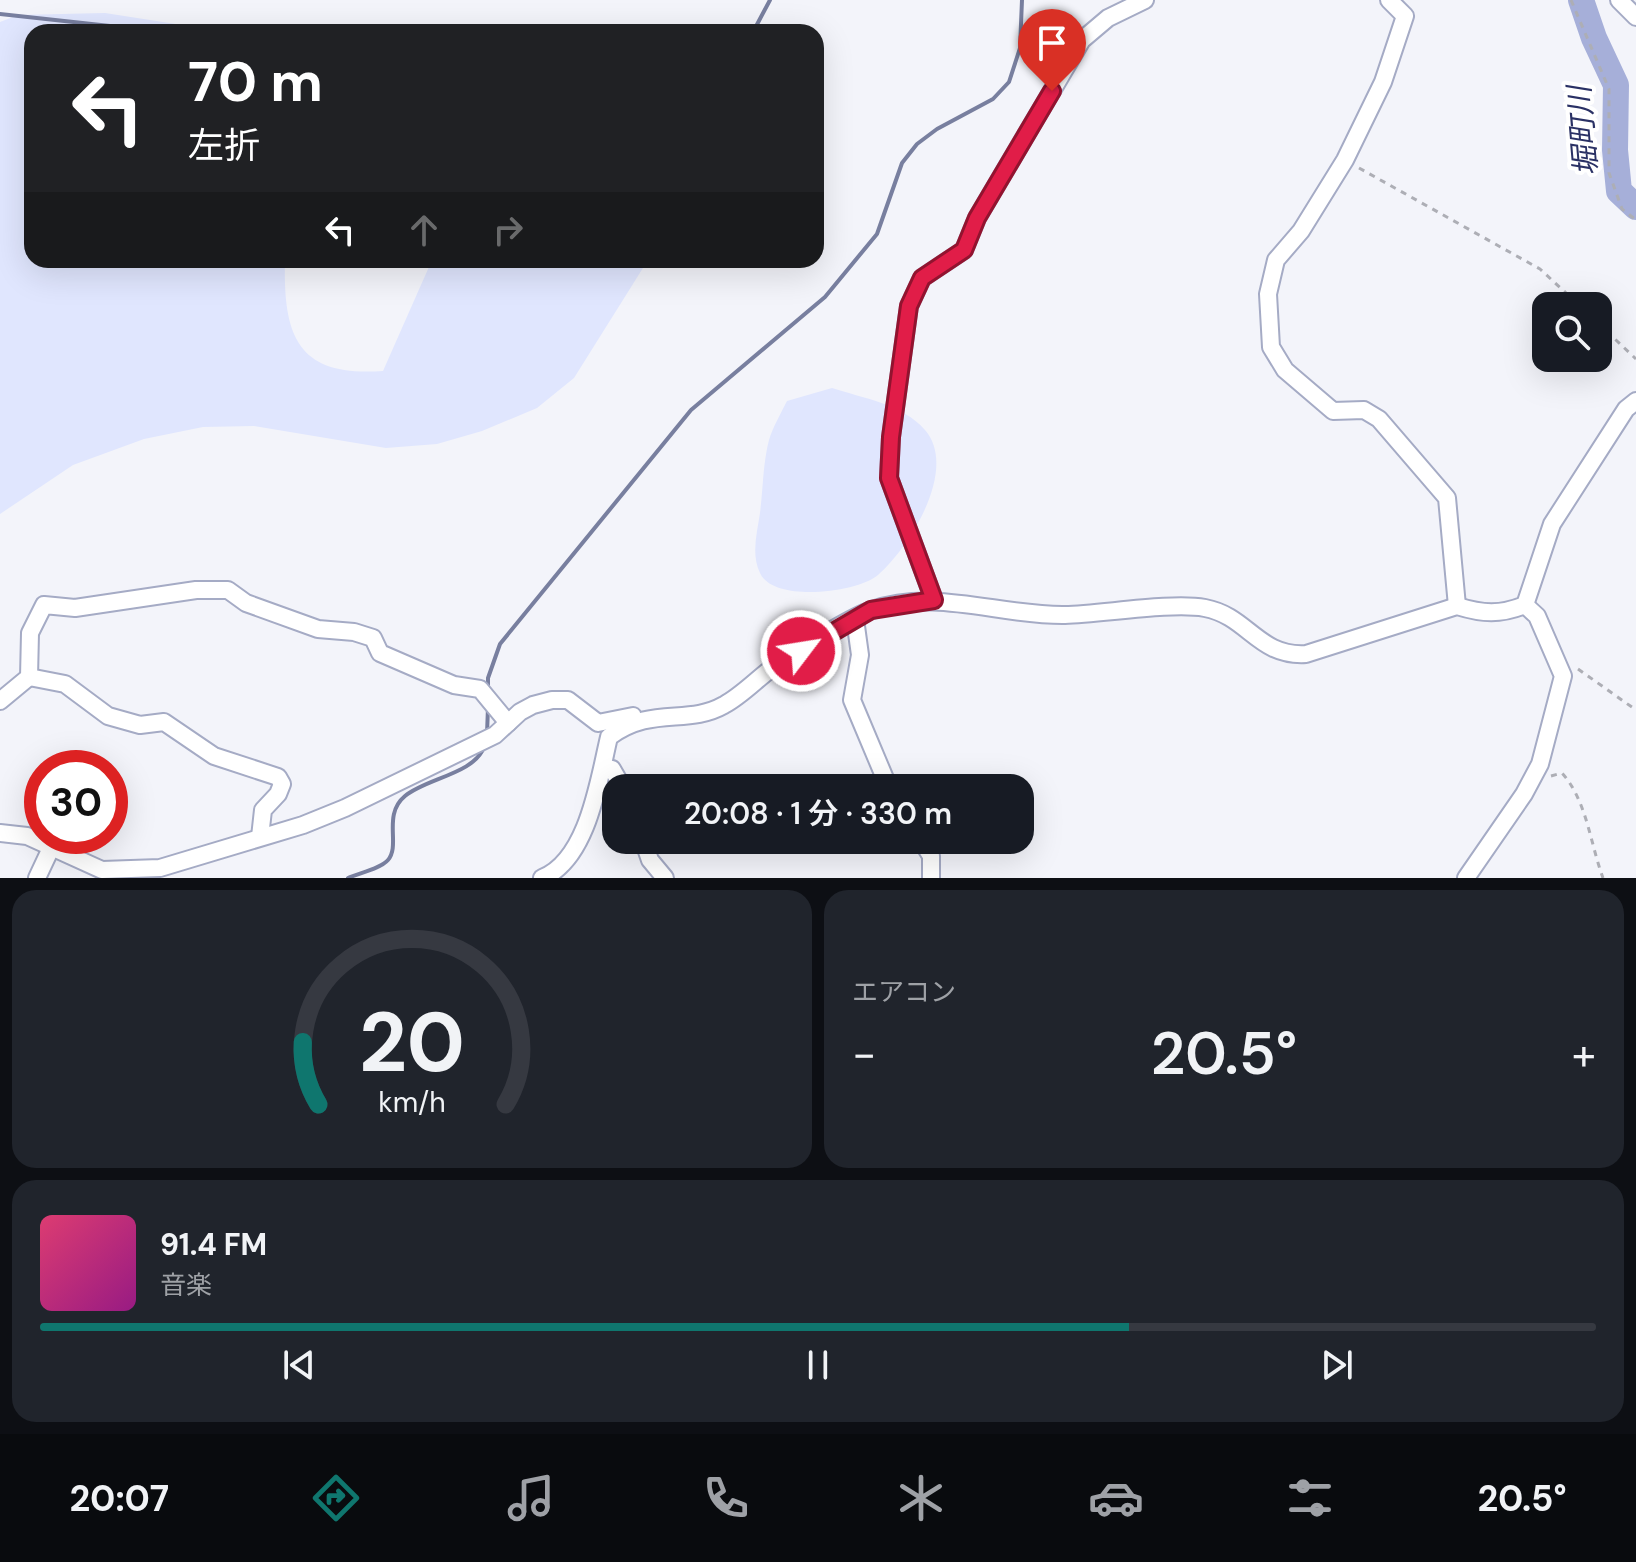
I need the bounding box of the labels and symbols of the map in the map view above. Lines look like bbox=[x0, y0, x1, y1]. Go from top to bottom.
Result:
pin bbox=[1018, 9, 1086, 91]
water label: 堀町川 bbox=[1559, 82, 1606, 178]
position arrow bbox=[759, 609, 843, 693]
speed limit sign: 30 bbox=[24, 750, 128, 854]

